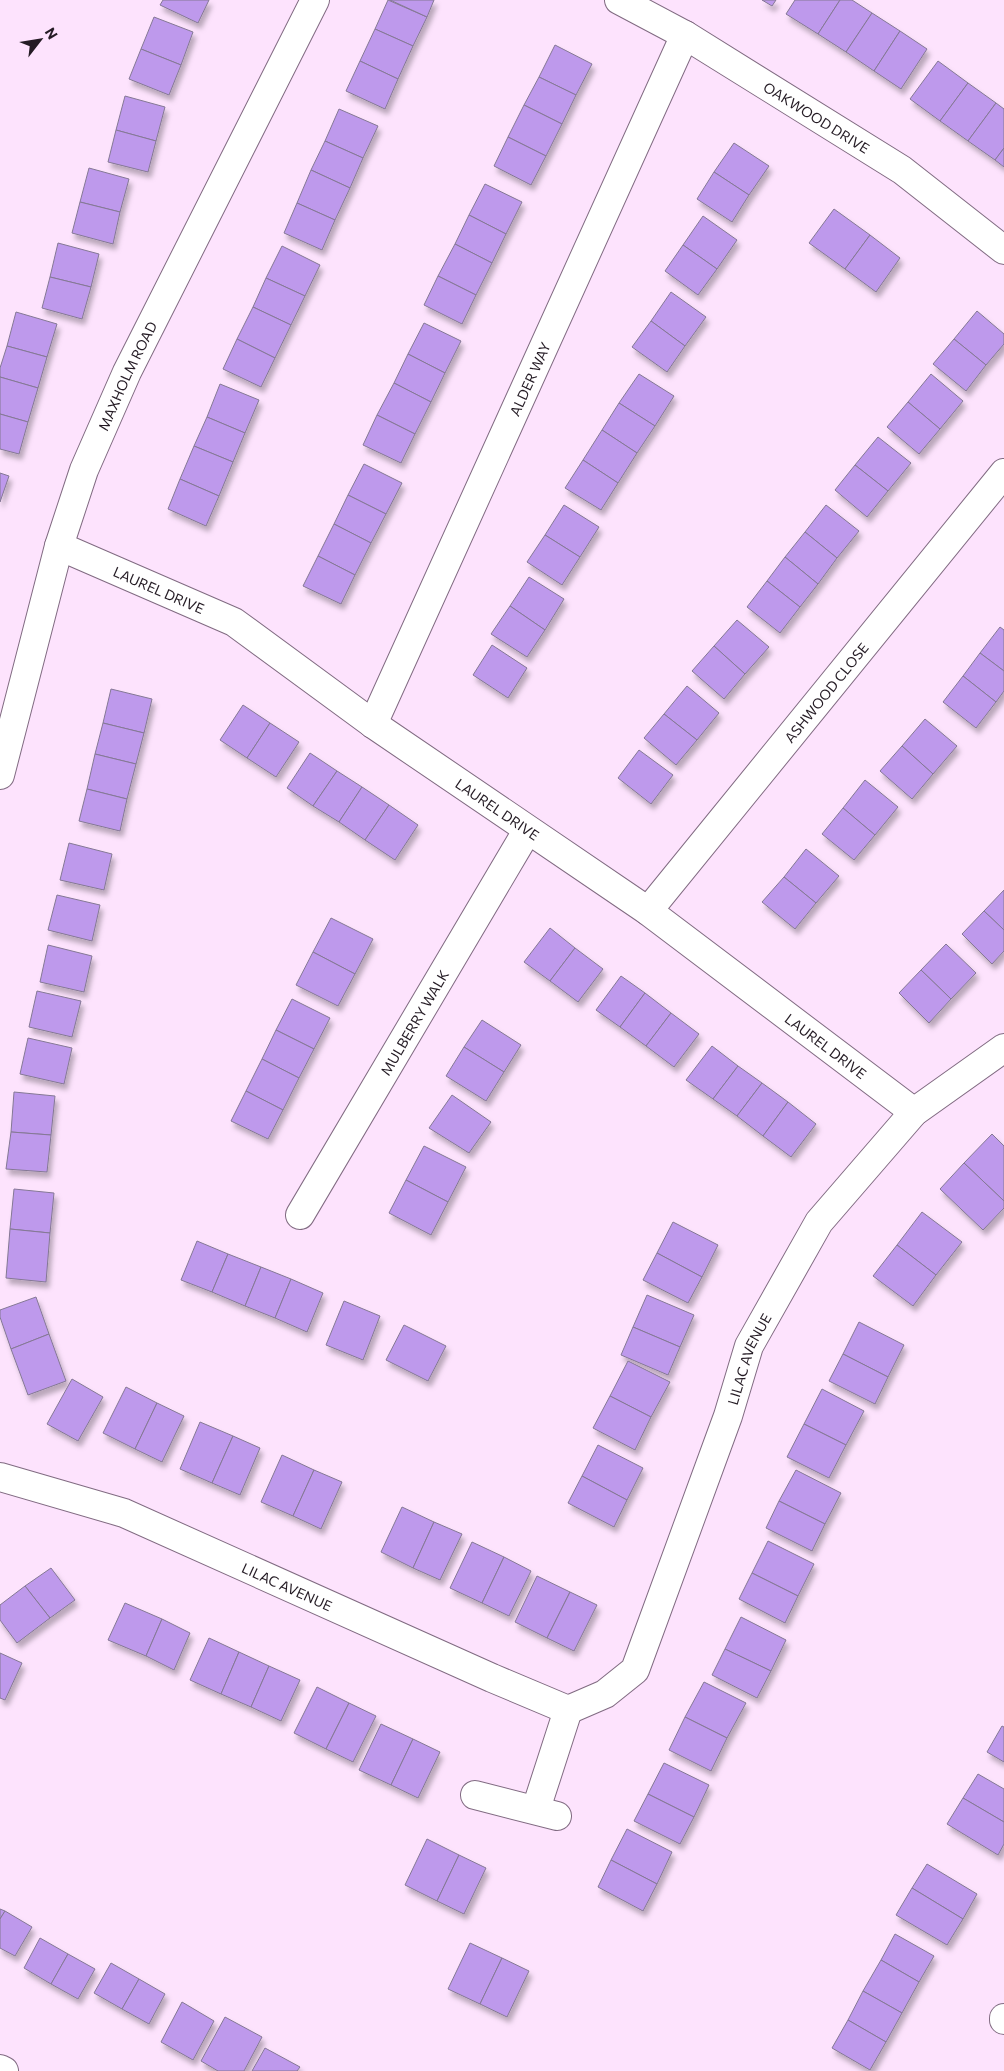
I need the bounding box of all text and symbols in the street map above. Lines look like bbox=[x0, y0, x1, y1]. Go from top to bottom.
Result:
north arrow bbox=[15, 15, 65, 65]
text: N bbox=[42, 24, 62, 42]
street label: OAKWOOD DRIVE bbox=[761, 78, 873, 156]
street label: MAXHOLM ROAD bbox=[94, 318, 160, 433]
street label: ALDER WAY bbox=[505, 339, 553, 418]
street label: LAUREL DRIVE bbox=[111, 562, 207, 617]
street label: ASHWOOD CLOSE bbox=[780, 639, 871, 745]
street label: LAUREL DRIVE bbox=[453, 774, 543, 843]
street label: MULBERRY WALK bbox=[376, 966, 452, 1078]
street label: LAUREL DRIVE bbox=[782, 1009, 870, 1082]
street label: LILAC AVENUE bbox=[723, 1310, 774, 1407]
street label: LILAC AVENUE bbox=[239, 1559, 335, 1614]

